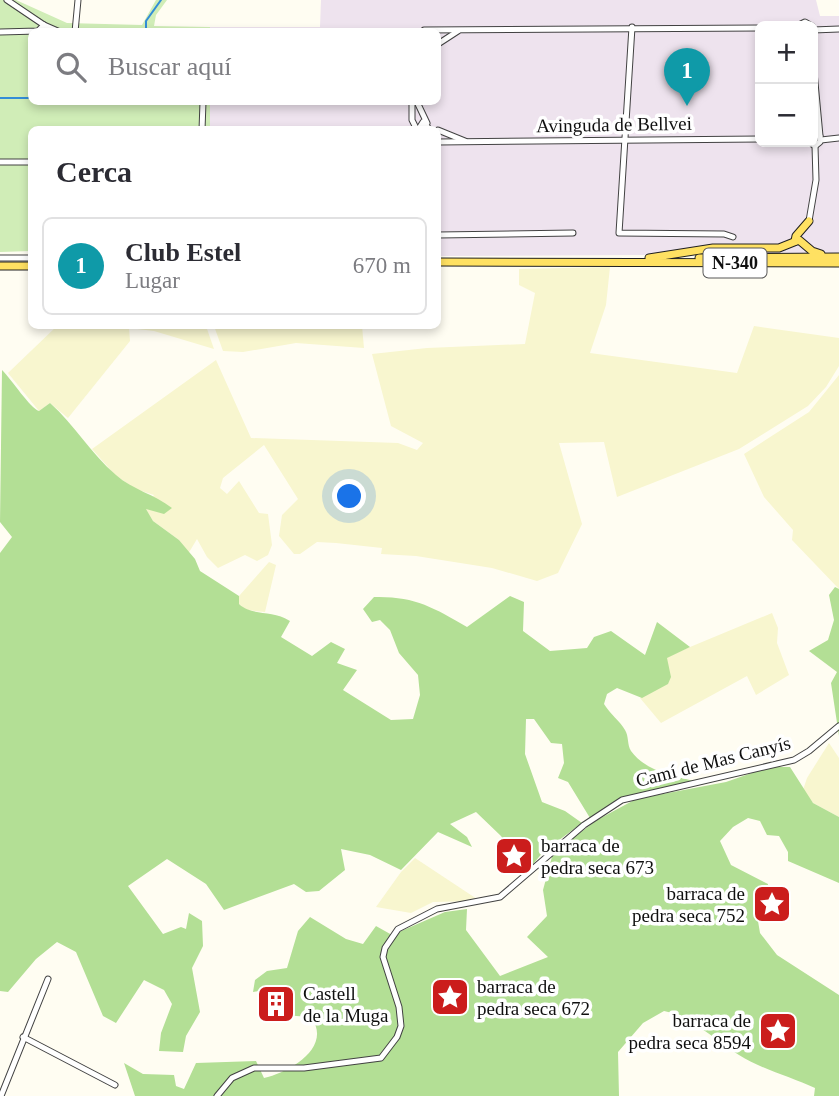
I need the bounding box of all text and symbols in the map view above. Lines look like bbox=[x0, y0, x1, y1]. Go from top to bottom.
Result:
map controls bbox=[755, 21, 818, 147]
button: + bbox=[755, 21, 818, 84]
search box bbox=[28, 28, 441, 105]
icon: search bbox=[52, 48, 90, 86]
pin: 1 bbox=[664, 48, 710, 106]
text: Buscar aquí bbox=[108, 52, 231, 81]
button: − bbox=[755, 84, 818, 147]
street label: Avinguda de Bellvei bbox=[536, 113, 692, 136]
text: Cerca bbox=[56, 155, 132, 188]
text: Club Estel bbox=[125, 238, 241, 267]
road number: N-340 bbox=[704, 248, 766, 278]
text: 1 bbox=[75, 253, 87, 278]
text: 670 m bbox=[353, 253, 411, 278]
text: Lugar bbox=[125, 268, 180, 293]
your location bbox=[332, 479, 366, 513]
street label: Camí de Mas Canyís bbox=[634, 732, 793, 791]
place icon: barraca de pedra seca 673 bbox=[493, 835, 535, 877]
place label: barraca de pedra seca 673 bbox=[541, 835, 654, 878]
place label: barraca de pedra seca 752 bbox=[632, 883, 745, 926]
place icon: barraca de pedra seca 752 bbox=[751, 883, 793, 925]
place icon: barraca de pedra seca 672 bbox=[429, 976, 471, 1018]
place label: barraca de pedra seca 672 bbox=[477, 976, 590, 1019]
building icon: Castell de la Muga bbox=[255, 983, 297, 1025]
place label: Castell de la Muga bbox=[303, 983, 389, 1026]
place label: barraca de pedra seca 8594 bbox=[629, 1010, 751, 1053]
place icon: barraca de pedra seca 8594 bbox=[757, 1010, 799, 1052]

